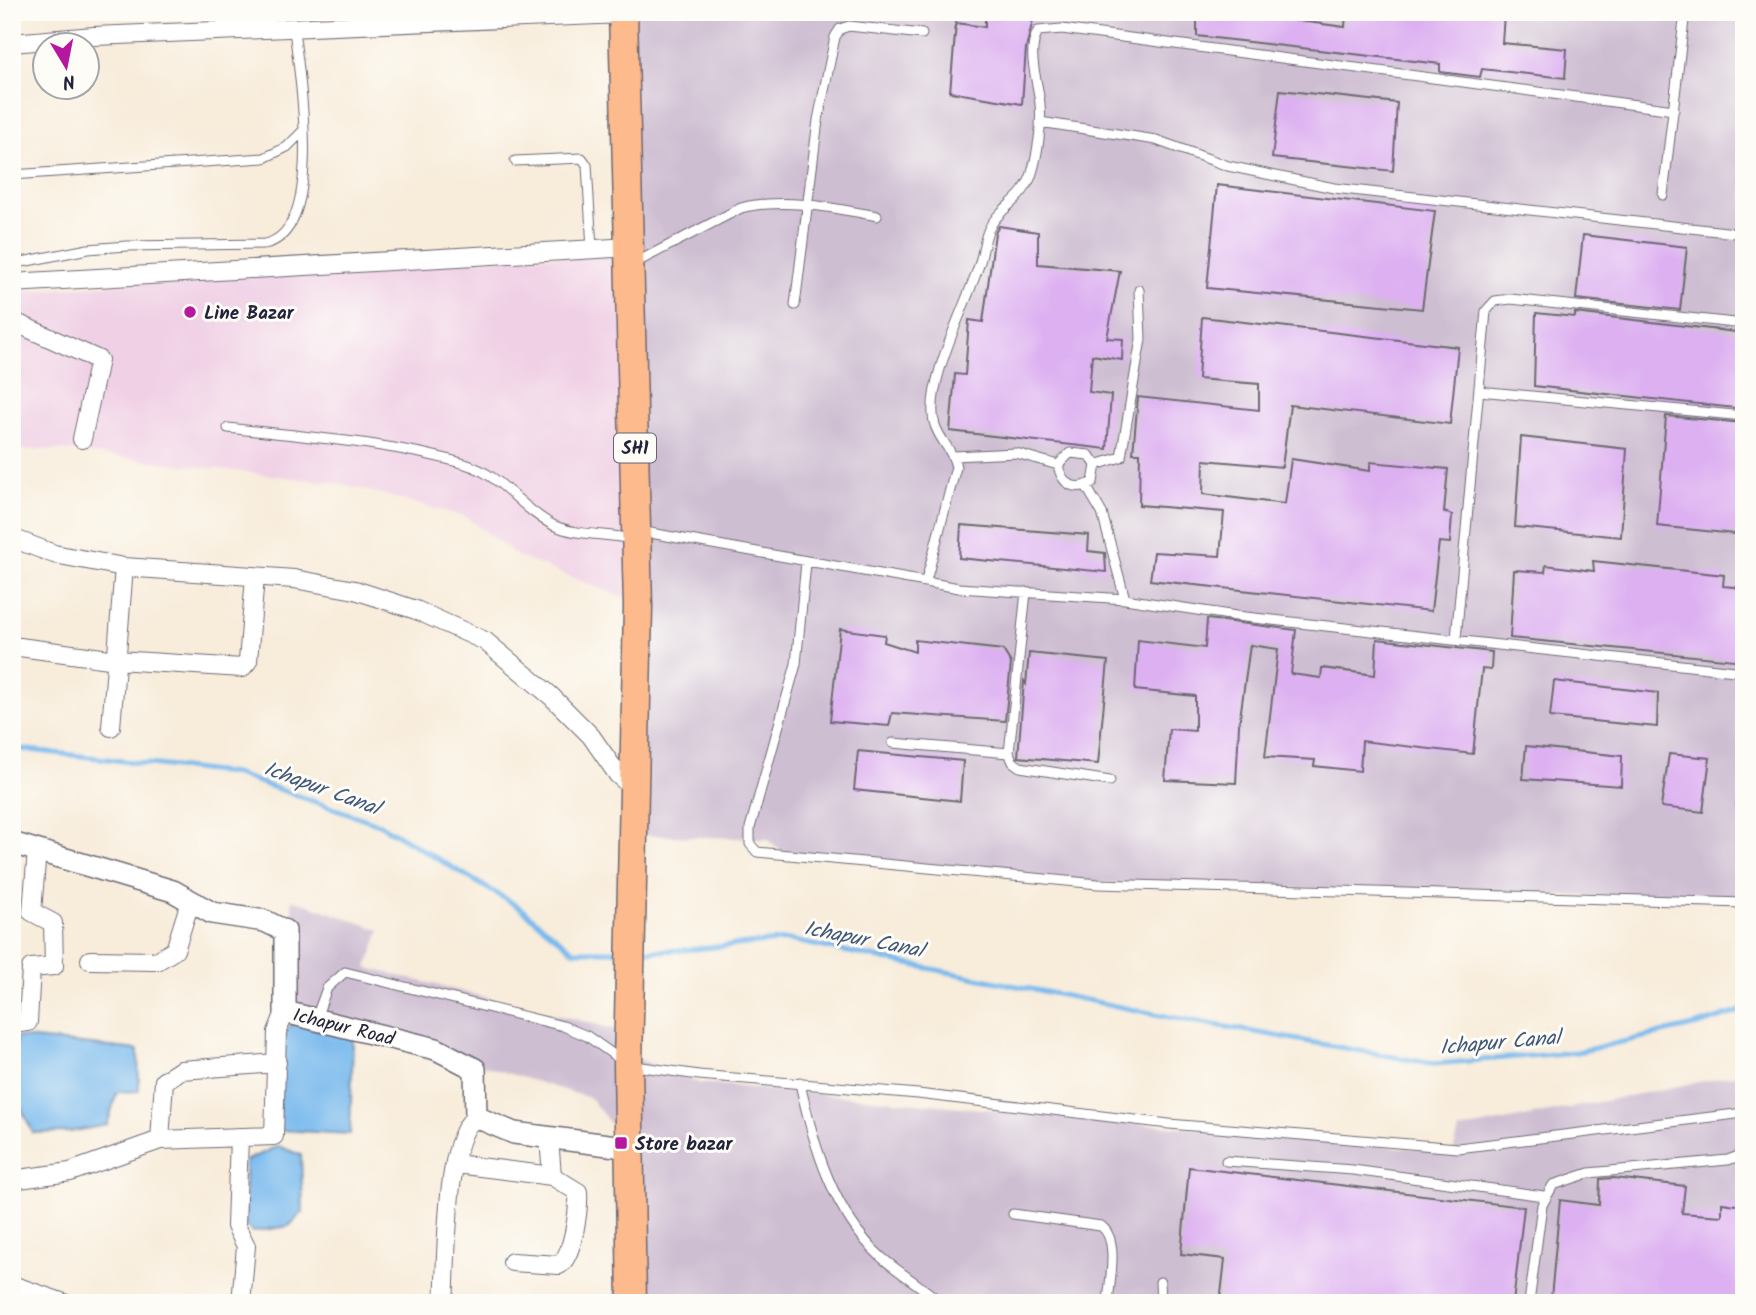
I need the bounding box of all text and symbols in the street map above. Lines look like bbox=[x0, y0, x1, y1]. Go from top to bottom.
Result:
north arrow bbox=[32, 32, 102, 102]
text: N bbox=[60, 65, 77, 97]
place label: Line Bazar bbox=[204, 299, 295, 329]
marker: Line Bazar bbox=[182, 304, 198, 320]
road number: SH1 bbox=[614, 434, 656, 462]
water label: Ichapur Canal bbox=[259, 753, 388, 827]
water label: Ichapur Canal bbox=[801, 913, 930, 969]
street label: Ichapur Road bbox=[290, 1001, 398, 1055]
water label: Ichapur Canal bbox=[1438, 1021, 1566, 1065]
place label: Store bazar bbox=[635, 1130, 733, 1160]
marker: Store bazar bbox=[613, 1135, 629, 1151]

